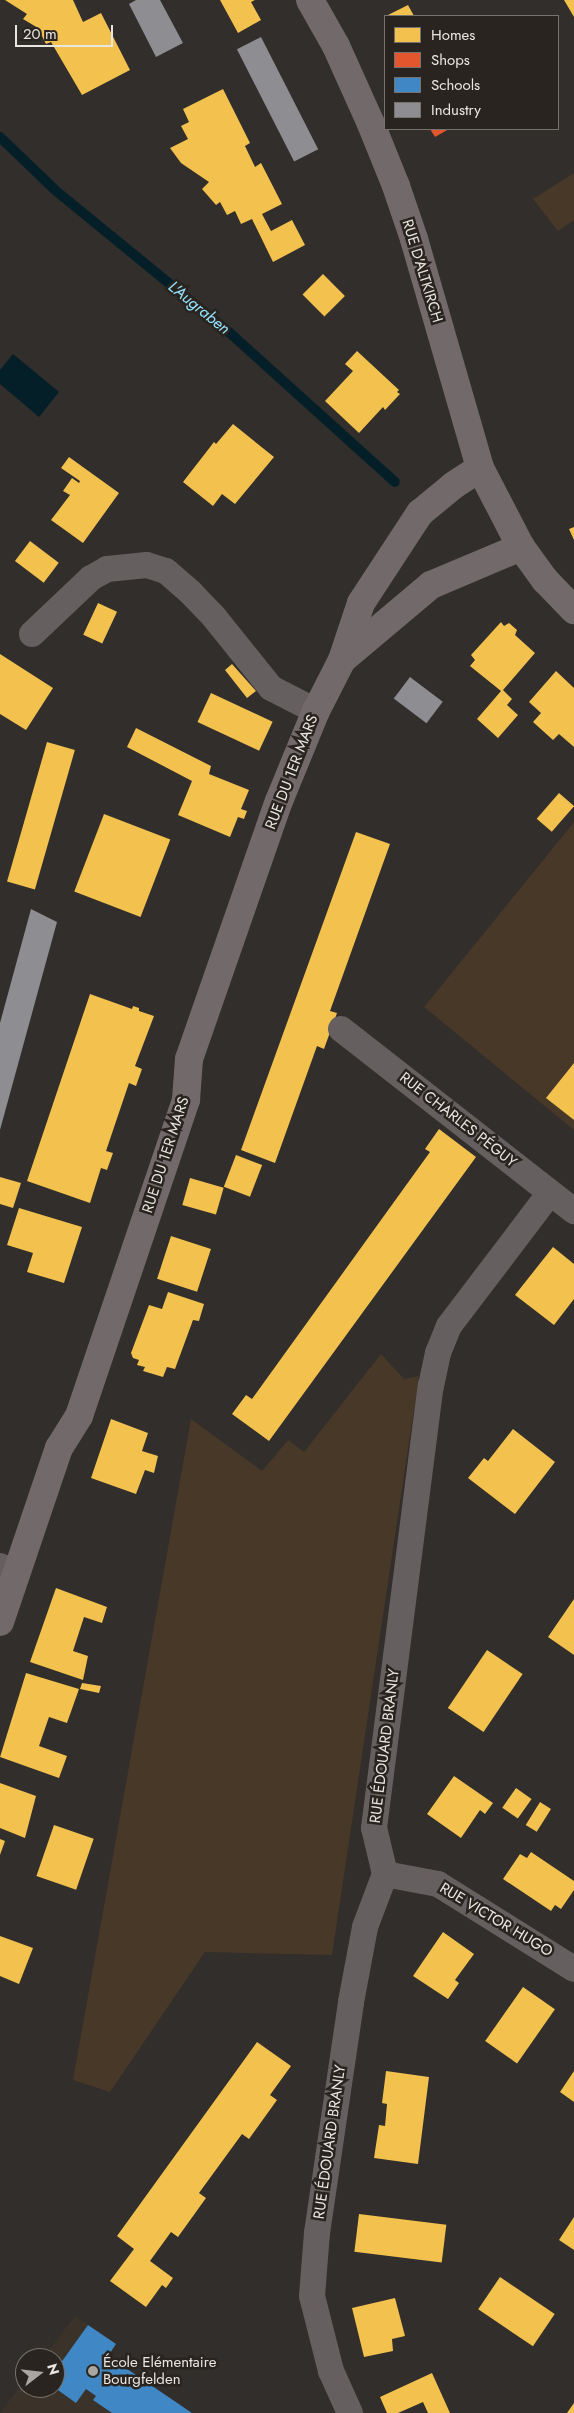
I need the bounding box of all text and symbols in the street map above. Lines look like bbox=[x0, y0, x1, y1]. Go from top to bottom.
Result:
scale bar bbox=[18, 15, 115, 47]
legend bbox=[384, 15, 559, 130]
text: 20 m bbox=[23, 23, 57, 45]
text: Homes bbox=[431, 24, 475, 46]
text: Shops bbox=[431, 49, 470, 71]
text: Schools bbox=[431, 74, 480, 96]
text: Industry bbox=[431, 99, 481, 121]
street label: RUE D'ALTKIRCH bbox=[398, 217, 446, 325]
water label: L'Augraben bbox=[164, 277, 234, 339]
street label: RUE DU 1ER MARS bbox=[262, 712, 322, 832]
street label: RUE CHARLES PÉGUY bbox=[396, 1069, 520, 1171]
street label: RUE DU 1ER MARS bbox=[139, 1095, 193, 1215]
street label: RUE ÉDOUARD BRANLY bbox=[367, 1668, 403, 1824]
street label: RUE VICTOR HUGO bbox=[436, 1879, 556, 1961]
street label: RUE ÉDOUARD BRANLY bbox=[310, 2064, 350, 2220]
north arrow bbox=[15, 2348, 65, 2398]
place label: École Elémentaire Bourgfelden bbox=[103, 2353, 216, 2388]
text: N bbox=[42, 2361, 65, 2377]
marker: École Elémentaire Bourgfelden bbox=[87, 2365, 99, 2377]

